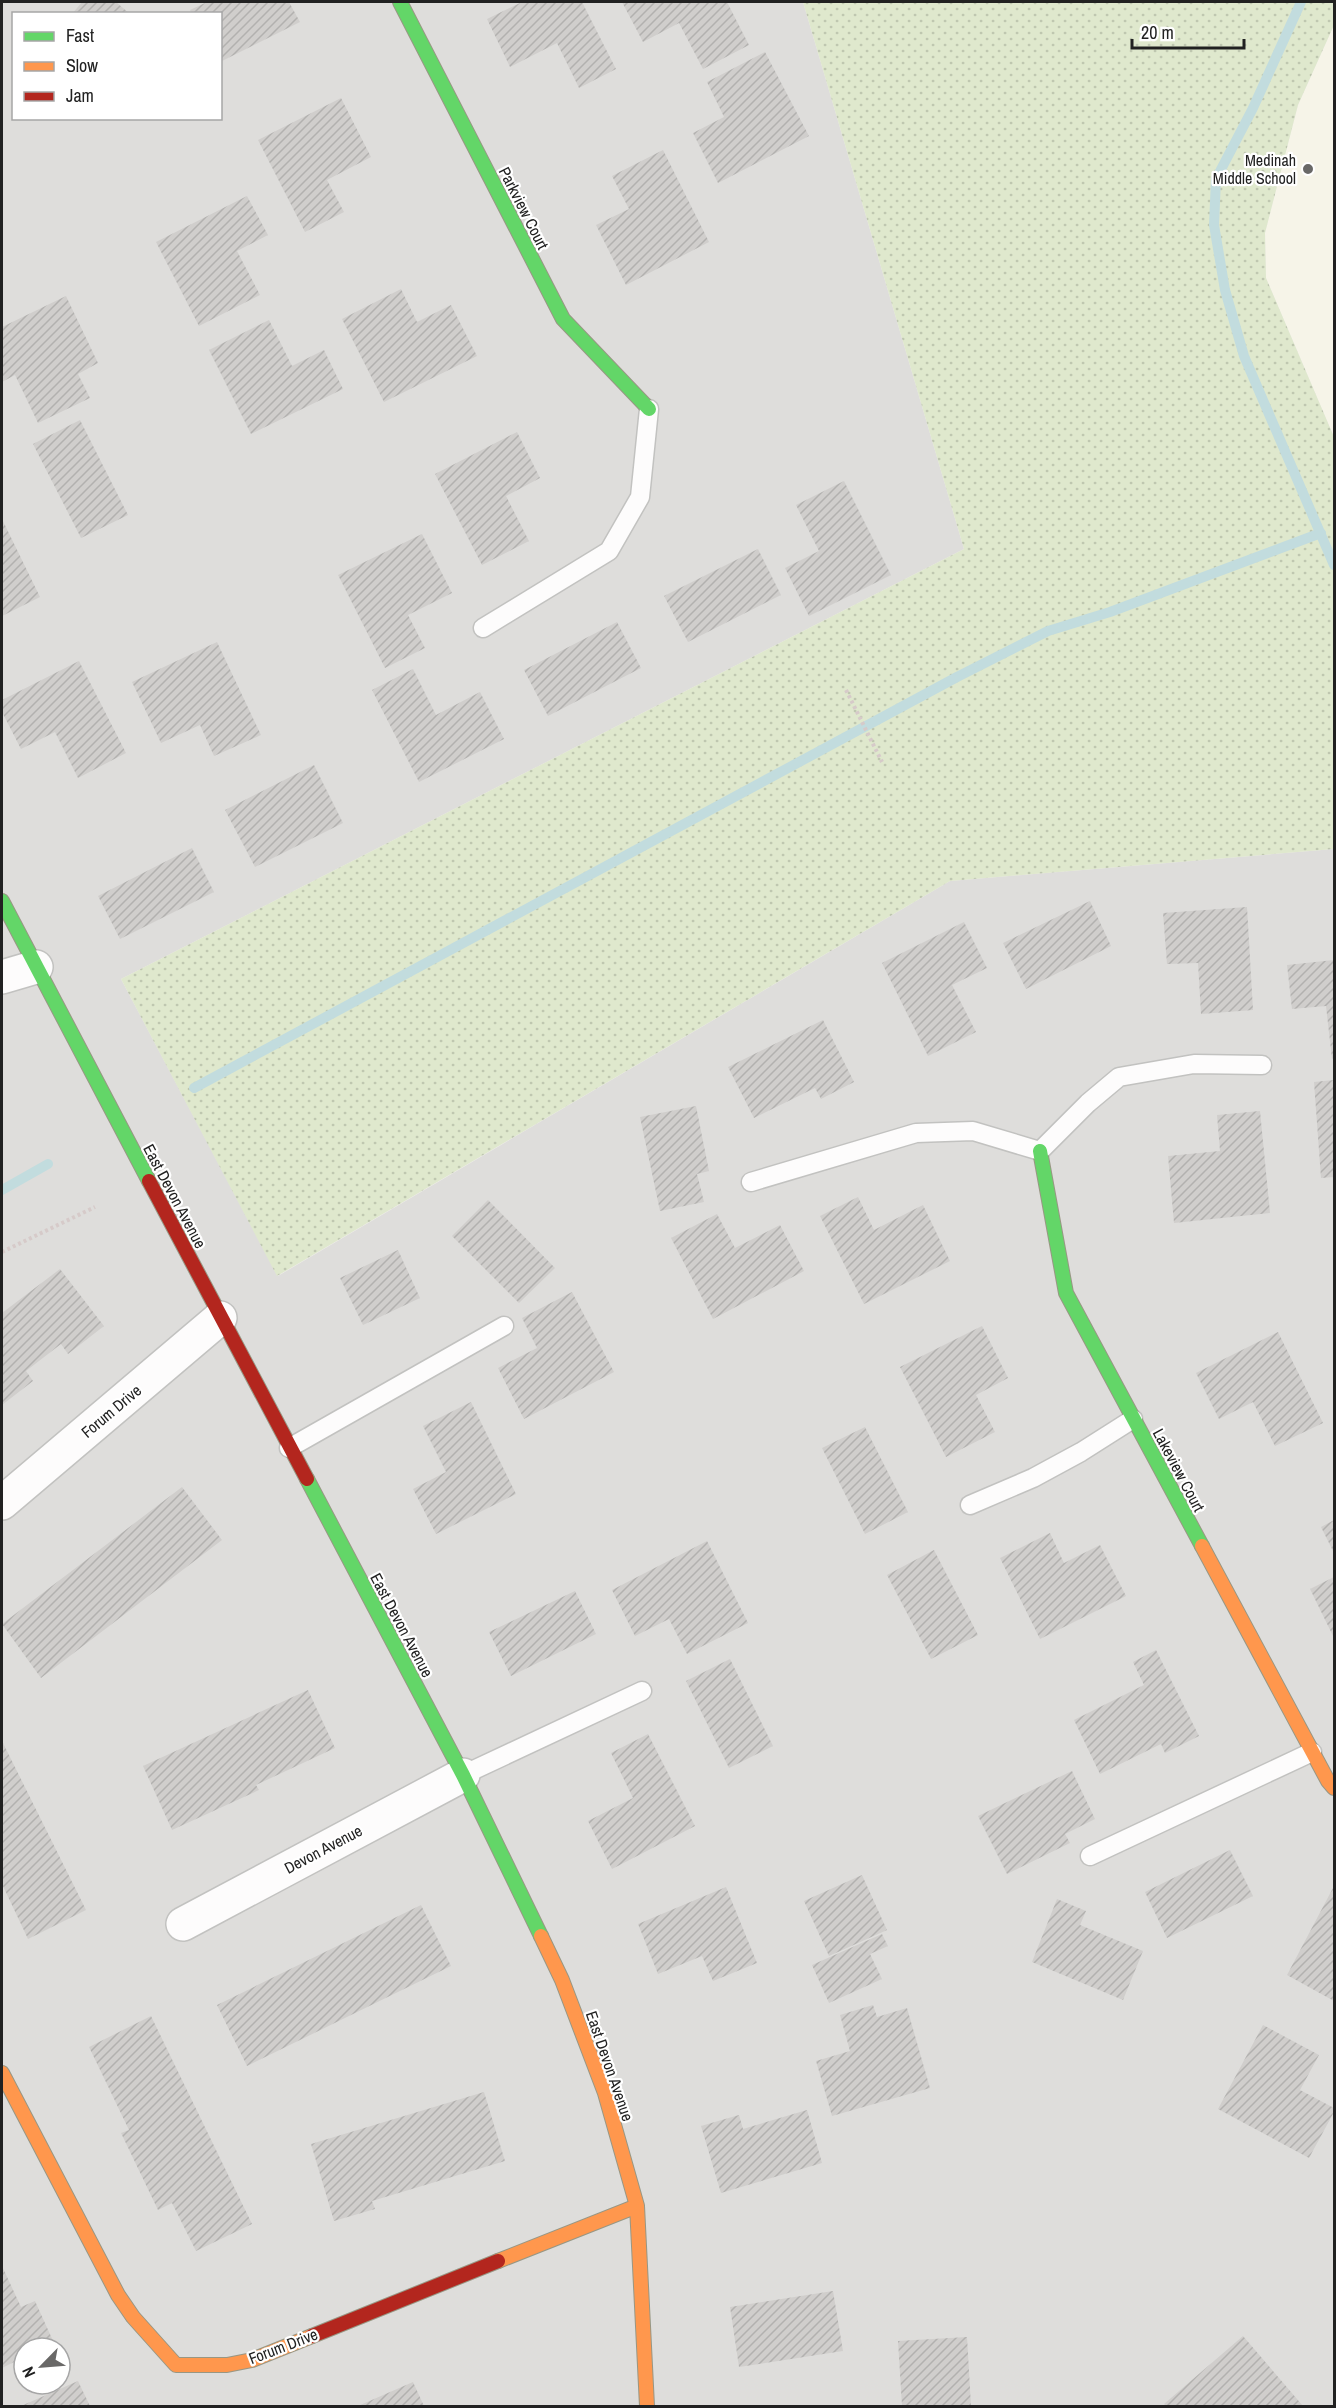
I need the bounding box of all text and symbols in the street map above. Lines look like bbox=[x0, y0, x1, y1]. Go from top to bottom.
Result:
legend bbox=[12, 12, 222, 120]
scale bar bbox=[1132, 12, 1244, 50]
text: 20 m bbox=[1141, 20, 1174, 45]
text: Fast bbox=[66, 23, 94, 48]
text: Slow bbox=[66, 53, 98, 78]
text: Jam bbox=[66, 83, 94, 108]
place label: Medinah Middle School bbox=[1213, 149, 1296, 189]
marker: Medinah Middle School bbox=[1301, 162, 1315, 176]
street label: Parkview Court bbox=[494, 163, 554, 253]
street label: East Devon Avenue bbox=[138, 1140, 212, 1252]
street label: Forum Drive bbox=[76, 1379, 146, 1443]
street label: Lakeview Court bbox=[1148, 1425, 1210, 1516]
street label: East Devon Avenue bbox=[365, 1569, 439, 1681]
street label: Devon Avenue bbox=[280, 1819, 366, 1879]
street label: East Devon Avenue bbox=[581, 2008, 639, 2124]
street label: Forum Drive bbox=[245, 2323, 321, 2369]
north arrow bbox=[12, 2336, 72, 2396]
text: N bbox=[16, 2363, 40, 2381]

